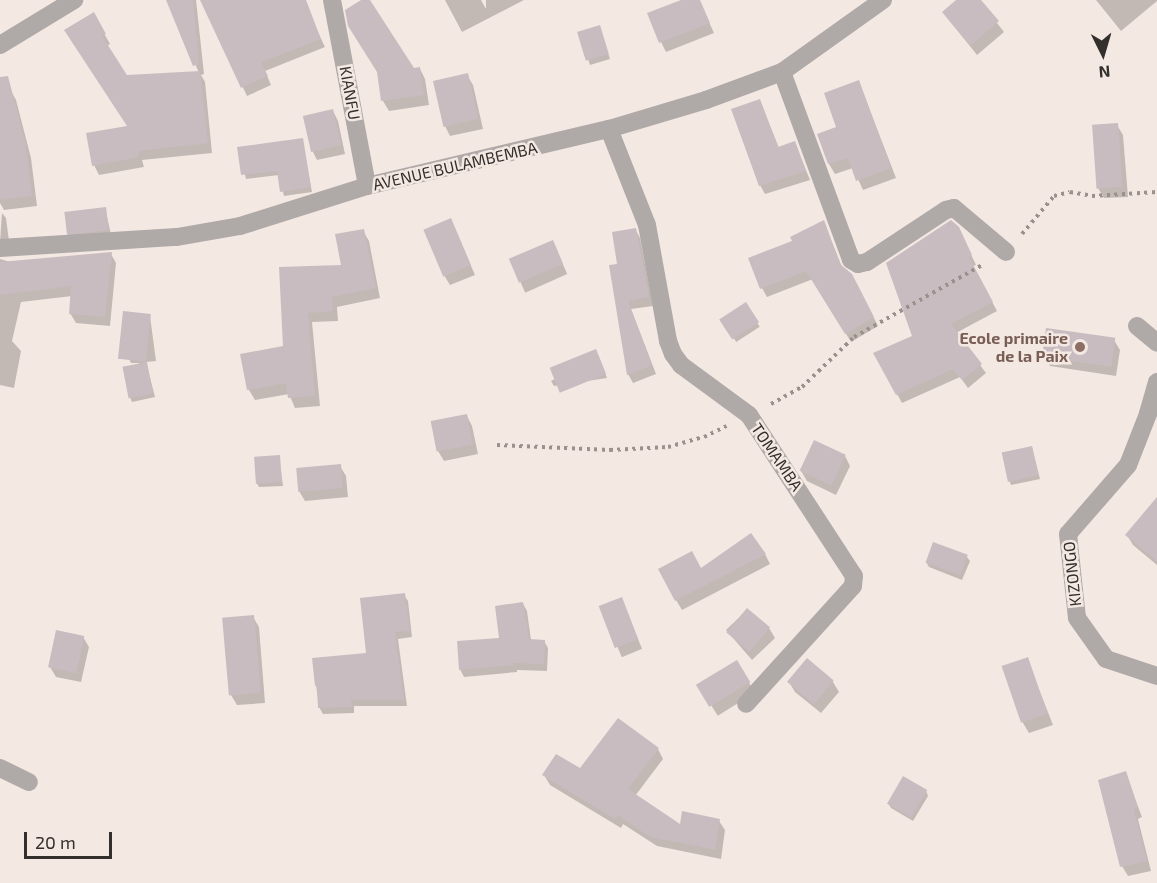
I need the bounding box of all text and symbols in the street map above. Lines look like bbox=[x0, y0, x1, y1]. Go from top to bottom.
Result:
north arrow bbox=[1073, 24, 1133, 84]
text: N bbox=[1098, 62, 1111, 82]
street label: KIANFU bbox=[336, 65, 364, 121]
street label: AVENUE BULAMBEMBA bbox=[371, 138, 539, 194]
place label: Ecole primaire de la Paix bbox=[959, 328, 1068, 366]
marker: Ecole primaire de la Paix bbox=[1073, 340, 1087, 354]
street label: TOMAMBA bbox=[747, 419, 807, 495]
street label: KIZONGO bbox=[1059, 541, 1085, 607]
scale bar bbox=[27, 820, 116, 858]
text: 20 m bbox=[35, 831, 76, 853]

